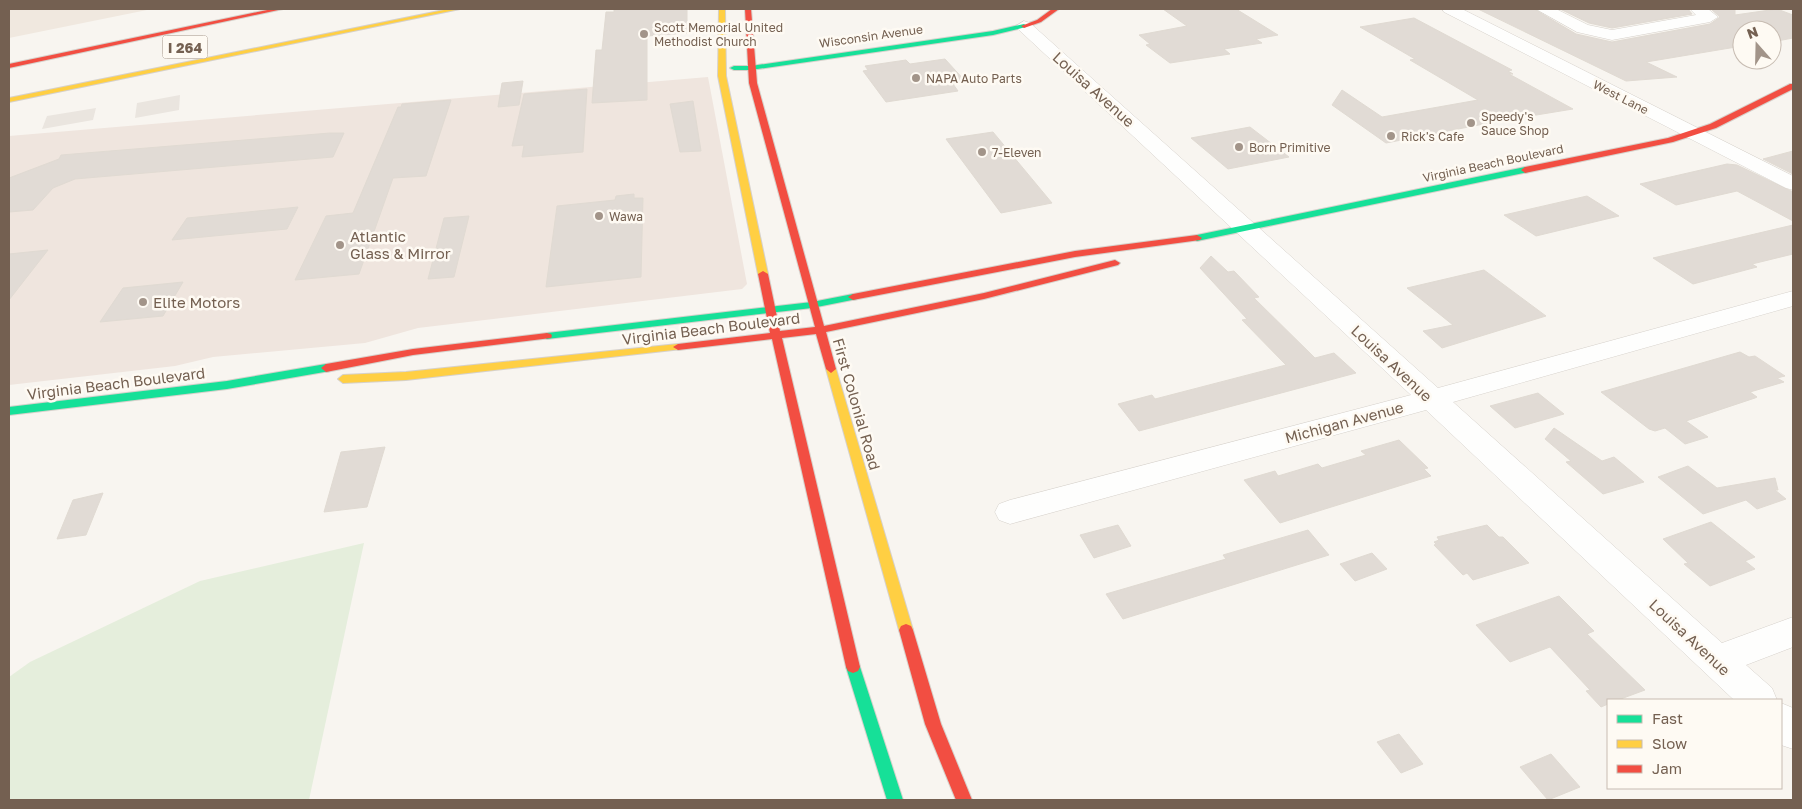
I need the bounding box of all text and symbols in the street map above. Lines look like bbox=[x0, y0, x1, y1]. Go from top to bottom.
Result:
place label: Scott Memorial United Methodist Church bbox=[654, 20, 783, 49]
north arrow bbox=[1732, 20, 1782, 70]
street label: Wisconsin Avenue bbox=[818, 21, 924, 51]
text: N bbox=[1744, 23, 1760, 42]
marker: Scott Memorial United Methodist Church bbox=[638, 28, 650, 40]
road number: I 264 bbox=[162, 36, 208, 58]
street label: Louisa Avenue bbox=[1049, 48, 1139, 131]
place label: NAPA Auto Parts bbox=[926, 71, 1022, 86]
marker: NAPA Auto Parts bbox=[910, 72, 922, 84]
street label: West Lane bbox=[1591, 77, 1651, 117]
place label: Speedy's Sauce Shop bbox=[1481, 109, 1549, 138]
marker: Speedy's Sauce Shop bbox=[1465, 117, 1477, 129]
place label: Rick's Cafe bbox=[1401, 129, 1464, 144]
marker: Rick's Cafe bbox=[1385, 130, 1397, 142]
place label: Born Primitive bbox=[1249, 140, 1330, 155]
marker: Born Primitive bbox=[1233, 141, 1245, 153]
street label: Virginia Beach Boulevard bbox=[1421, 141, 1565, 185]
place label: 7-Eleven bbox=[992, 145, 1042, 160]
marker: 7-Eleven bbox=[976, 146, 988, 158]
place label: Wawa bbox=[609, 209, 643, 224]
marker: Wawa bbox=[593, 210, 605, 222]
place label: Atlantic Glass & Mirror bbox=[350, 227, 451, 262]
marker: Atlantic Glass & Mirror bbox=[334, 239, 346, 251]
place label: Elite Motors bbox=[153, 293, 240, 311]
marker: Elite Motors bbox=[137, 296, 149, 308]
street label: Virginia Beach Boulevard bbox=[621, 308, 801, 348]
street label: Louisa Avenue bbox=[1348, 321, 1436, 405]
street label: First Colonial Road bbox=[830, 336, 884, 472]
street label: Virginia Beach Boulevard bbox=[26, 363, 206, 403]
street label: Michigan Avenue bbox=[1283, 397, 1406, 446]
street label: Louisa Avenue bbox=[1646, 595, 1734, 679]
legend bbox=[1607, 699, 1782, 789]
text: Fast bbox=[1652, 709, 1683, 727]
text: Slow bbox=[1652, 734, 1687, 752]
text: Jam bbox=[1652, 759, 1682, 777]

